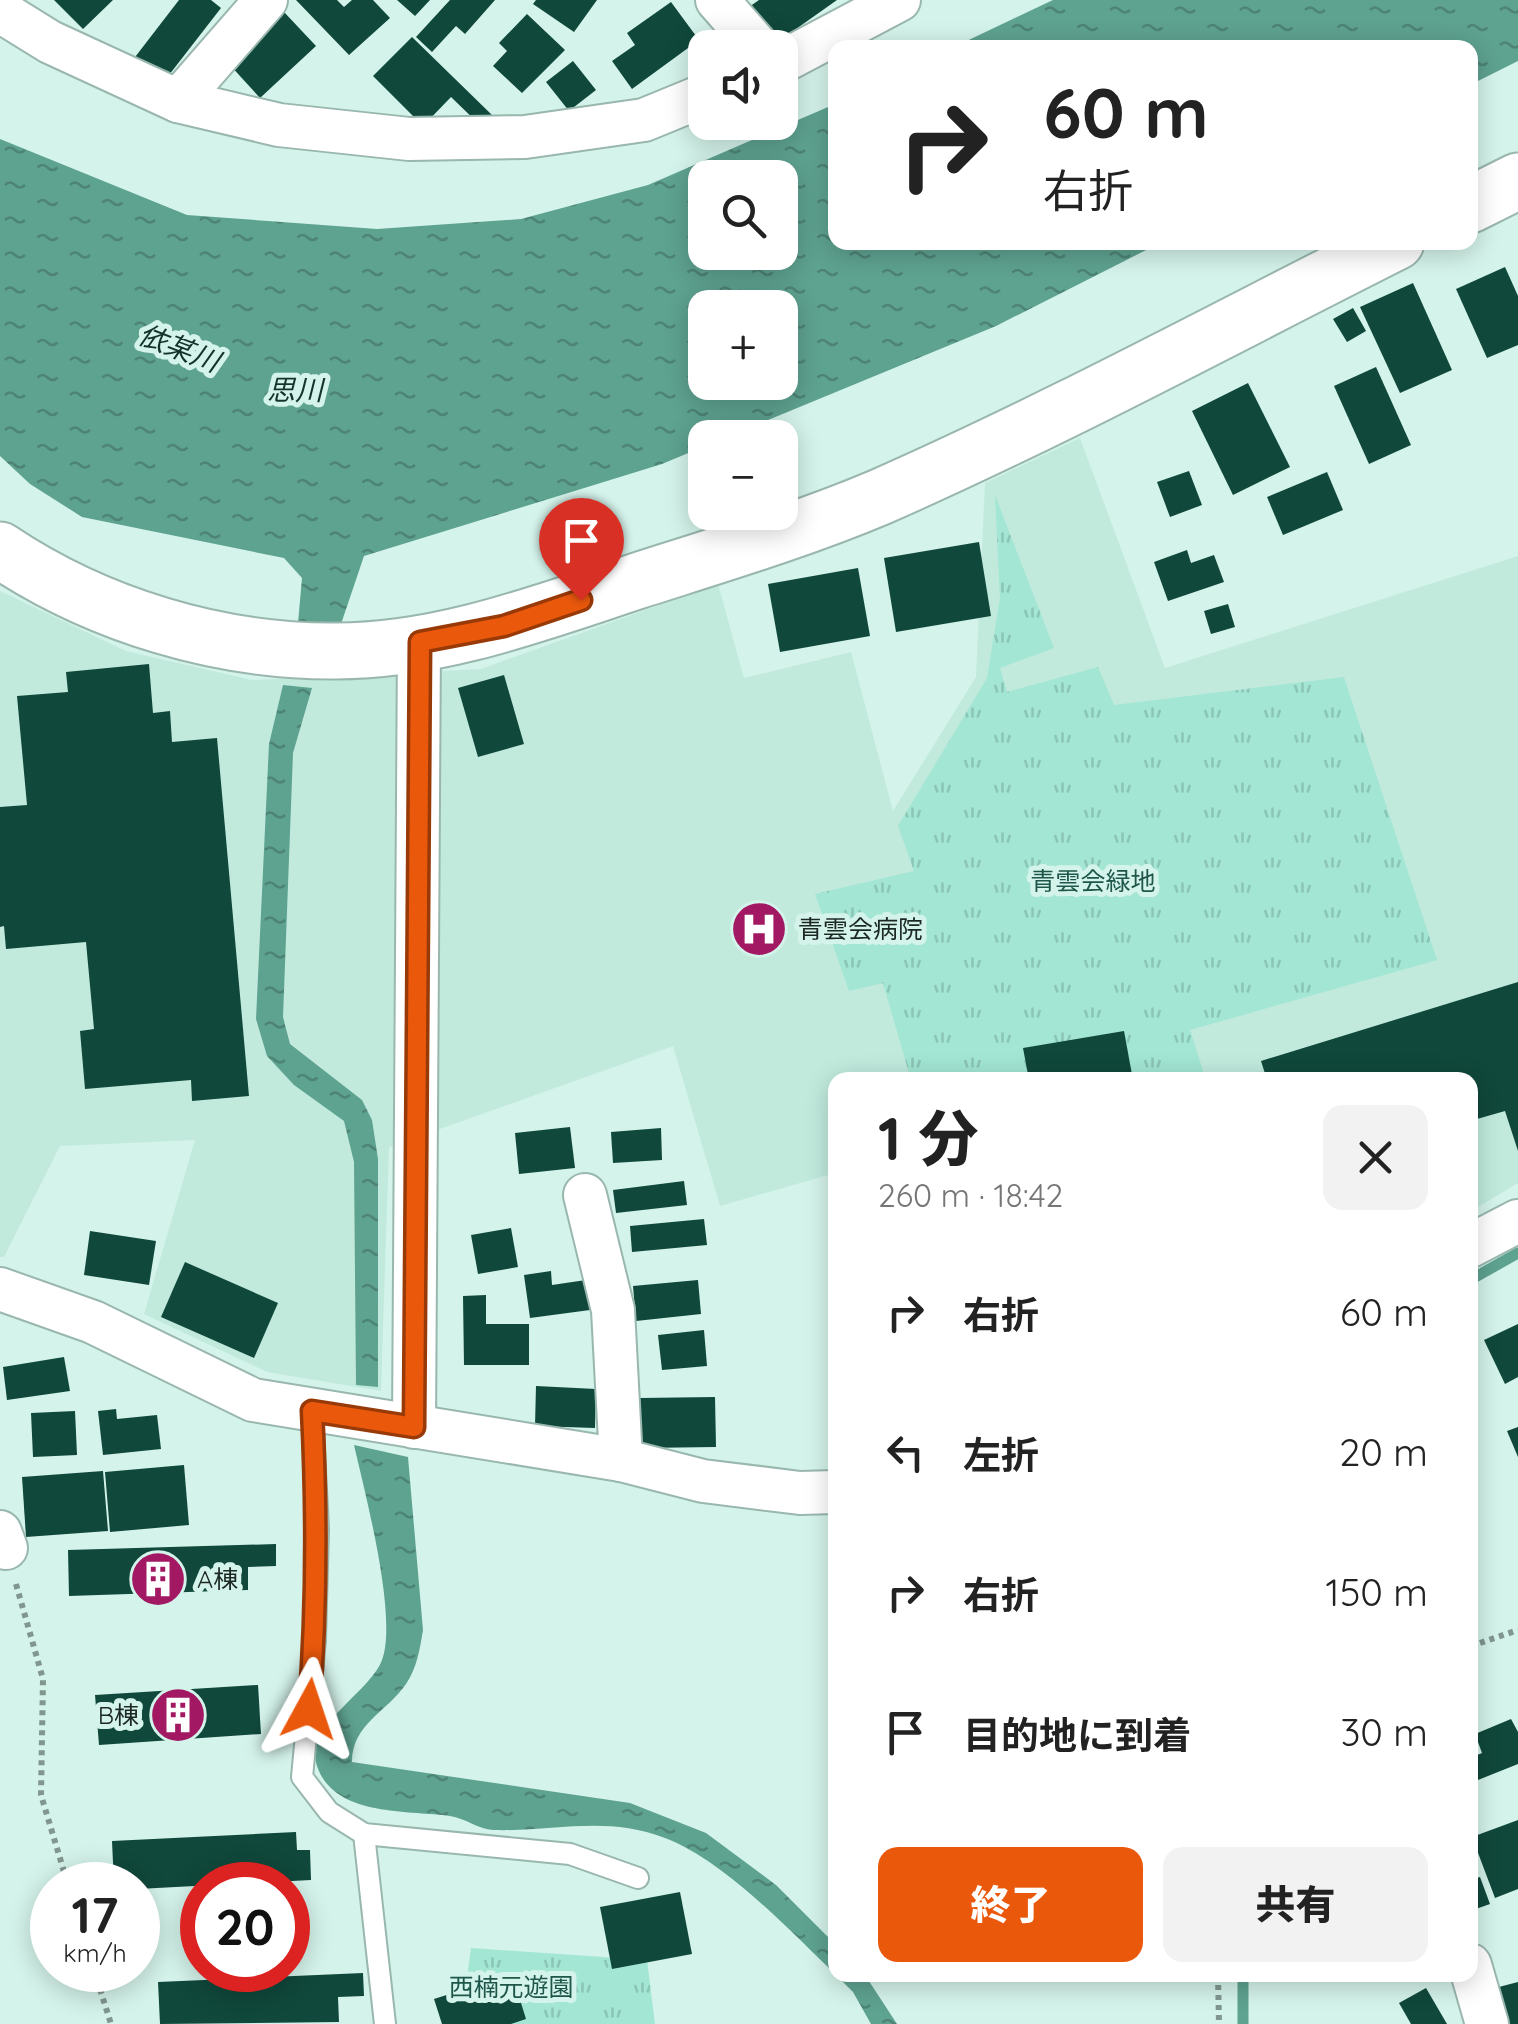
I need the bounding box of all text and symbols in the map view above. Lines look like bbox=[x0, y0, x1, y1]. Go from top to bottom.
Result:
map controls bbox=[688, 30, 798, 530]
button: sound bbox=[688, 30, 798, 140]
text: 60 m bbox=[1043, 68, 1209, 156]
icon: right bbox=[878, 80, 1008, 210]
button: search bbox=[688, 160, 798, 270]
text: 右折 bbox=[1043, 162, 1133, 218]
button: + bbox=[688, 290, 798, 400]
water label: 依某川 bbox=[134, 316, 227, 380]
water label: 思川 bbox=[267, 372, 326, 407]
button: − bbox=[688, 420, 798, 530]
pin bbox=[539, 498, 624, 601]
icon: arrive bbox=[554, 513, 609, 568]
park label: 青雲会緑地 bbox=[1030, 865, 1156, 896]
hospital icon: 青雲会病院 bbox=[729, 899, 789, 959]
place label: 青雲会病院 bbox=[798, 913, 923, 944]
text: 1 分 bbox=[878, 1100, 978, 1175]
button: close bbox=[1323, 1105, 1428, 1210]
text: 260 m · 18:42 bbox=[878, 1175, 1063, 1215]
icon: right bbox=[878, 1285, 933, 1340]
text: 60 m bbox=[1340, 1288, 1428, 1336]
text: 右折 bbox=[963, 1291, 1039, 1339]
icon: left bbox=[878, 1425, 933, 1480]
text: 20 m bbox=[1339, 1428, 1428, 1476]
text: 左折 bbox=[963, 1431, 1039, 1479]
building icon: A棟 bbox=[128, 1549, 188, 1609]
place label: A棟 bbox=[197, 1563, 238, 1594]
icon: right bbox=[878, 1565, 933, 1620]
text: 150 m bbox=[1326, 1568, 1428, 1616]
text: 右折 bbox=[963, 1571, 1039, 1619]
position arrow bbox=[257, 1657, 361, 1761]
building icon: B棟 bbox=[148, 1685, 208, 1745]
place label: B棟 bbox=[98, 1699, 139, 1730]
icon: arrive bbox=[878, 1705, 933, 1760]
text: 30 m bbox=[1340, 1708, 1428, 1756]
text: 目的地に到着 bbox=[963, 1711, 1191, 1759]
button: 終了 bbox=[878, 1847, 1143, 1962]
button: 共有 bbox=[1163, 1847, 1428, 1962]
speed limit sign: 20 bbox=[180, 1862, 310, 1992]
text: 17 bbox=[72, 1883, 118, 1946]
text: km/h bbox=[63, 1937, 127, 1968]
park label: 西楠元遊園 bbox=[448, 1971, 574, 2002]

